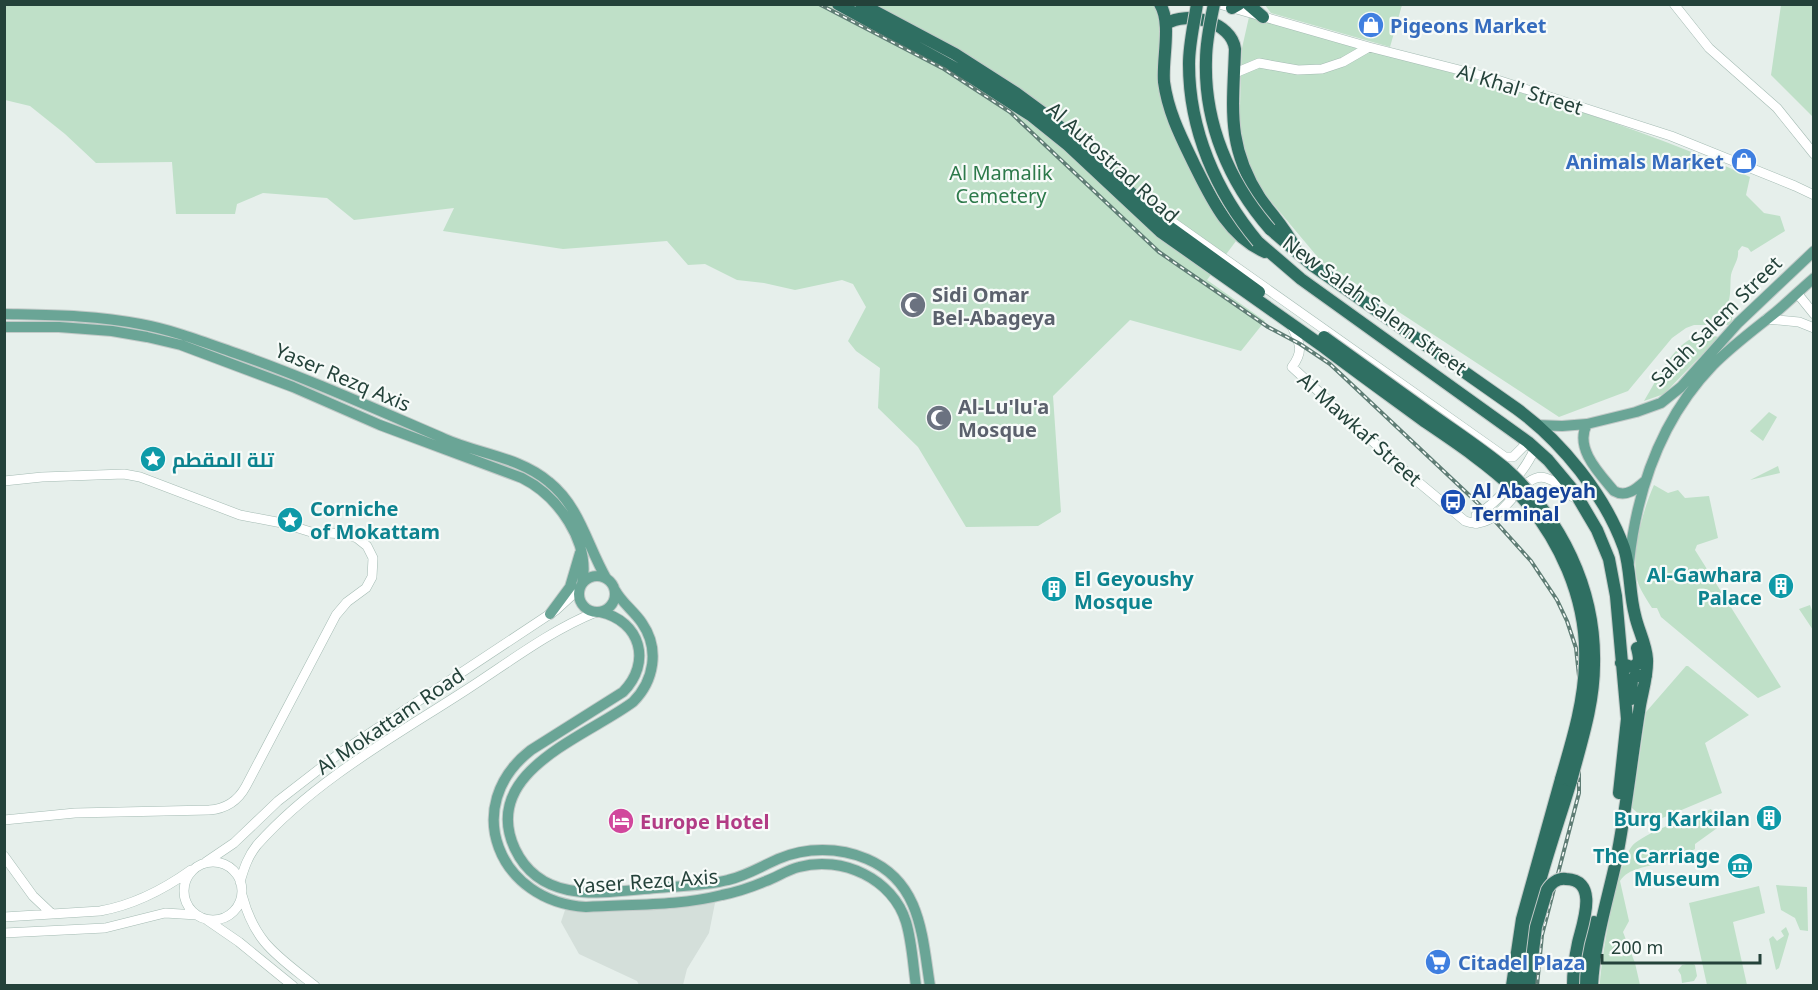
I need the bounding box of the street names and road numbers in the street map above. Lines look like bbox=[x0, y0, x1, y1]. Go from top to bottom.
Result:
street label: Al Khal' Street bbox=[1454, 57, 1586, 121]
street label: Al Autostrad Road bbox=[1041, 95, 1185, 229]
street label: New Salah Salem Street bbox=[1277, 229, 1473, 381]
street label: Salah Salem Street bbox=[1645, 250, 1787, 392]
street label: Yaser Rezq Axis bbox=[271, 336, 415, 418]
street label: Al Mawkaf Street bbox=[1292, 366, 1428, 492]
street label: Al Mokattam Road bbox=[311, 661, 469, 781]
street label: Yaser Rezq Axis bbox=[573, 862, 719, 900]

